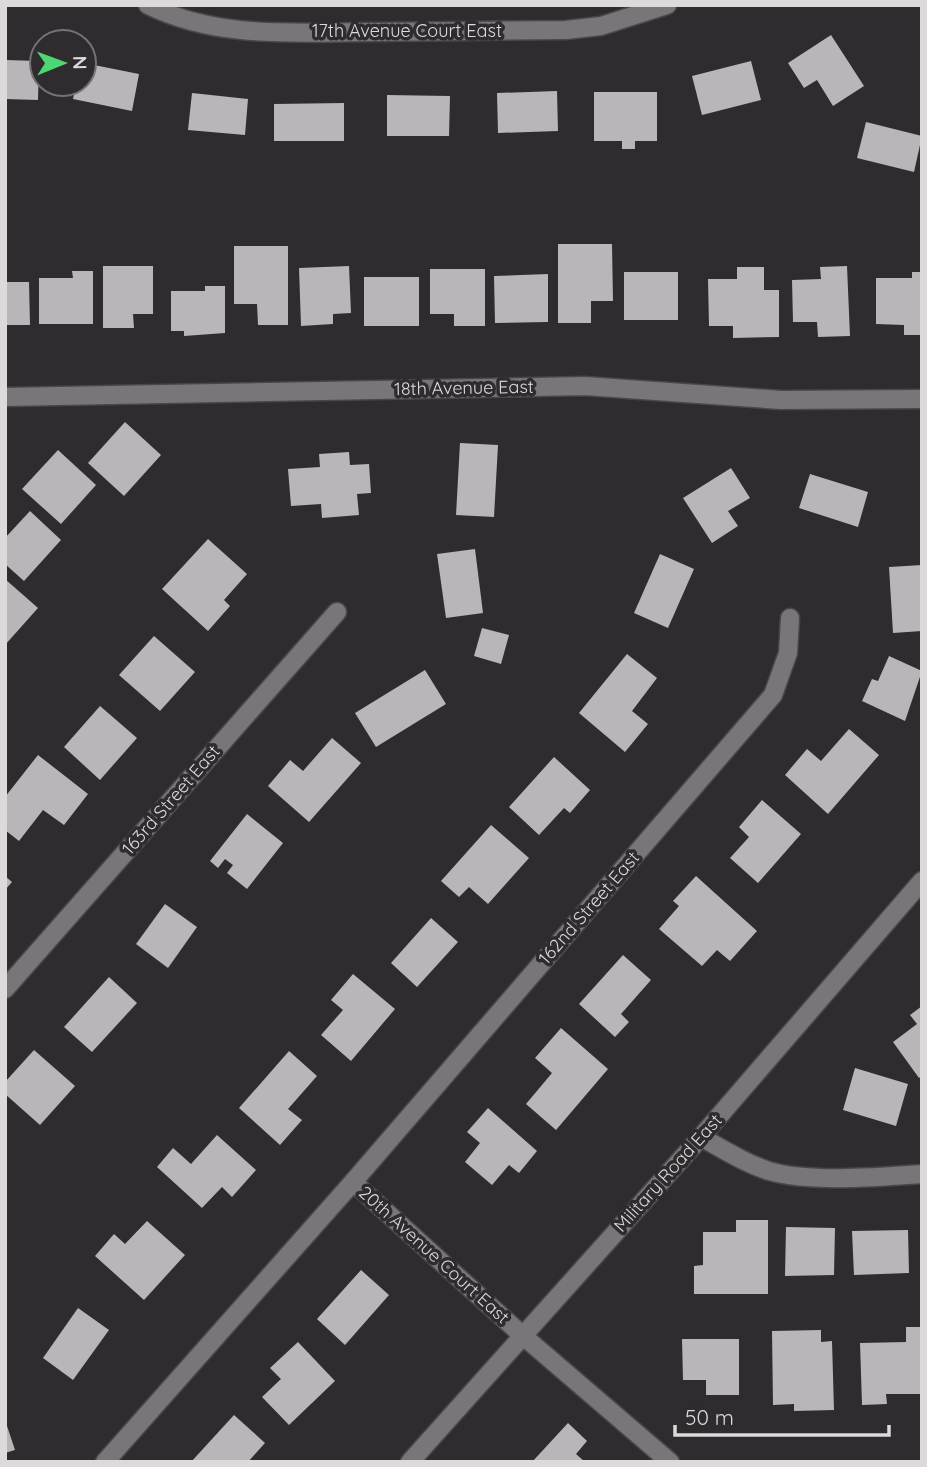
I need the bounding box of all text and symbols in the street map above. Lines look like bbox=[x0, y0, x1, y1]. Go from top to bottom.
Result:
street label: 17th Avenue Court East bbox=[312, 19, 502, 42]
north arrow bbox=[28, 28, 98, 98]
text: N bbox=[68, 56, 92, 70]
street label: 18th Avenue East bbox=[394, 375, 534, 400]
street label: 163rd Street East bbox=[117, 740, 225, 859]
street label: 162nd Street East bbox=[533, 846, 644, 969]
street label: Military Road East bbox=[609, 1109, 727, 1236]
street label: 20th Avenue Court East bbox=[354, 1181, 514, 1328]
scale bar bbox=[675, 1394, 888, 1438]
text: 50 m bbox=[685, 1404, 734, 1430]

